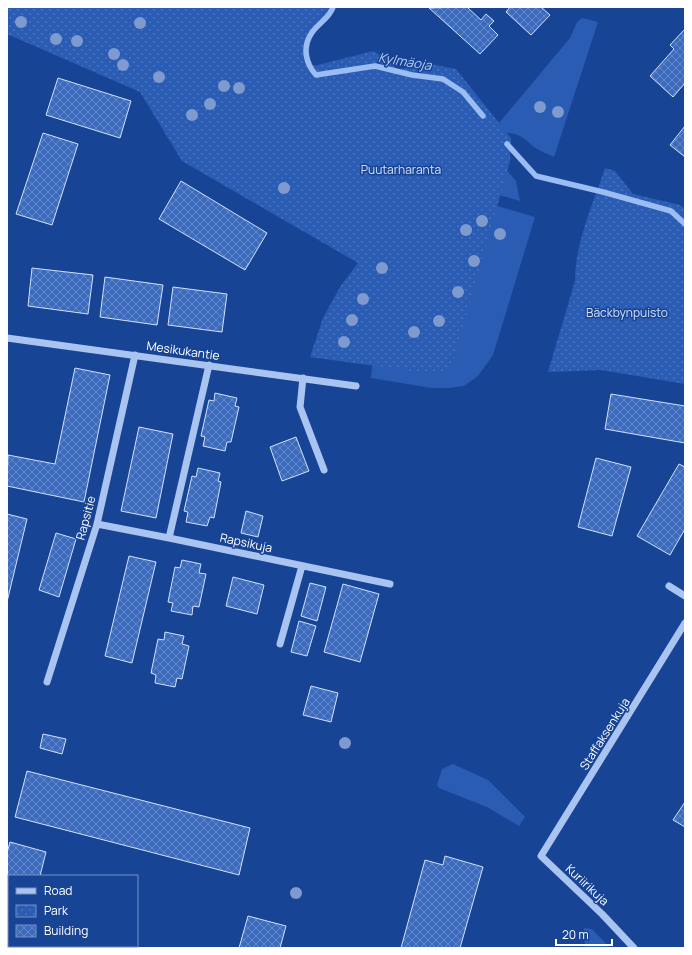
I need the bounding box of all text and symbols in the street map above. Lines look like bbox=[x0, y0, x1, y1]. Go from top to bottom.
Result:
water label: Kylmäoja bbox=[377, 48, 434, 74]
park label: Puutarharanta bbox=[361, 161, 441, 178]
park label: Bäckbynpuisto bbox=[586, 304, 668, 321]
street label: Mesikukantie bbox=[145, 337, 221, 364]
street label: Rapsitie bbox=[71, 494, 100, 542]
street label: Rapsikuja bbox=[218, 529, 274, 556]
street label: Staffaksenkuja bbox=[576, 694, 634, 773]
street label: Kuriirikuja bbox=[562, 860, 613, 909]
legend bbox=[8, 875, 138, 947]
text: Road bbox=[44, 882, 72, 899]
text: Park bbox=[44, 902, 69, 919]
scale bar bbox=[556, 921, 612, 947]
text: Building bbox=[44, 922, 88, 939]
text: 20 m bbox=[562, 926, 589, 943]

